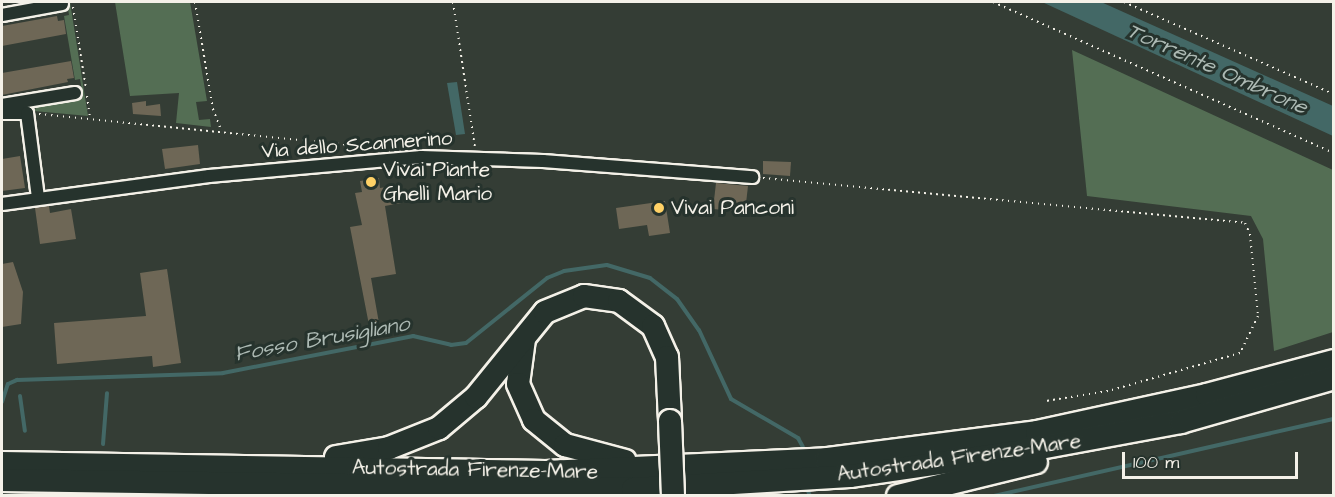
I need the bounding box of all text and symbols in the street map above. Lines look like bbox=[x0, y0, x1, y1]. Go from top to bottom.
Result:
water label: Torrente Ombrone bbox=[1123, 17, 1311, 121]
street label: Via dello Scannerino bbox=[261, 126, 453, 164]
place label: Vivai Piante Ghelli Mario bbox=[383, 157, 492, 207]
marker: Vivai Piante Ghelli Mario bbox=[364, 175, 378, 189]
place label: Vivai Panconi bbox=[671, 195, 794, 221]
marker: Vivai Panconi bbox=[652, 201, 666, 215]
water label: Fosso Brusigliano bbox=[233, 311, 411, 367]
street label: Autostrada Firenze-Mare bbox=[835, 428, 1083, 488]
scale bar bbox=[1125, 440, 1300, 478]
text: 100 m bbox=[1133, 450, 1179, 475]
street label: Autostrada Firenze-Mare bbox=[352, 455, 598, 485]

